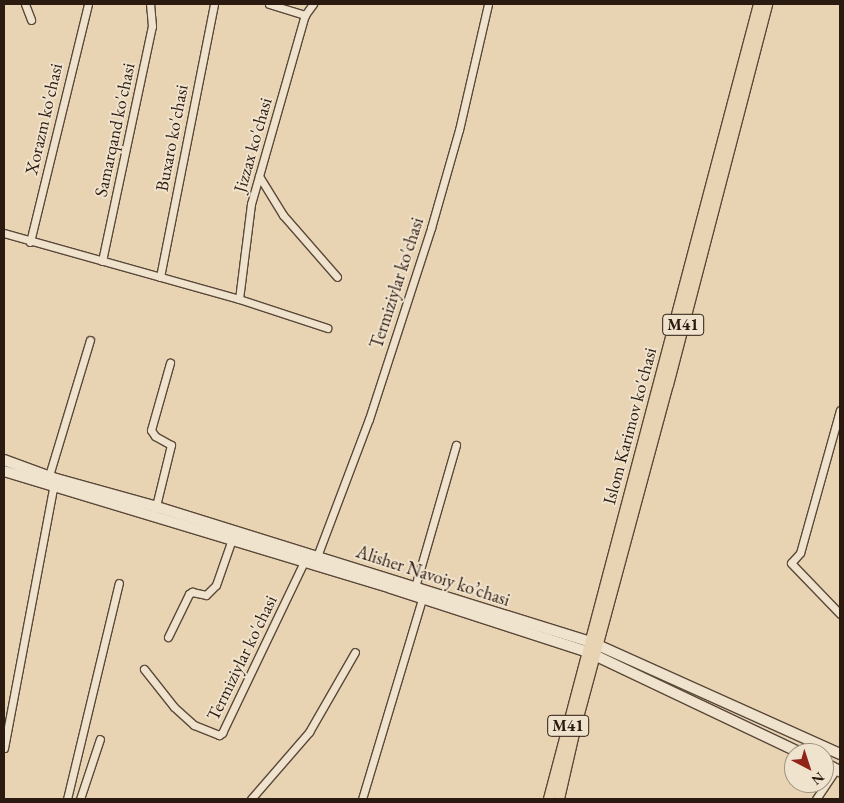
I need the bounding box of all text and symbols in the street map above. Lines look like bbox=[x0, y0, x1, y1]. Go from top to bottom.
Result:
street label: Xorazm ko'chasi bbox=[21, 61, 67, 177]
street label: Samarqand ko'chasi bbox=[90, 61, 140, 199]
street label: Buxaro ko'chasi bbox=[151, 83, 193, 193]
street label: Jizzax ko'chasi bbox=[229, 95, 277, 195]
street label: Termiziylar ko'chasi bbox=[366, 215, 428, 351]
road number: M41 bbox=[662, 312, 704, 338]
street label: Islom Karimov ko'chasi bbox=[599, 345, 661, 507]
street label: Alisher Navoiy ko’chasi bbox=[353, 541, 513, 611]
street label: Termiziylar ko'chasi bbox=[202, 592, 282, 724]
road number: M41 bbox=[547, 712, 589, 739]
north arrow bbox=[784, 743, 834, 793]
text: N bbox=[808, 768, 828, 789]

